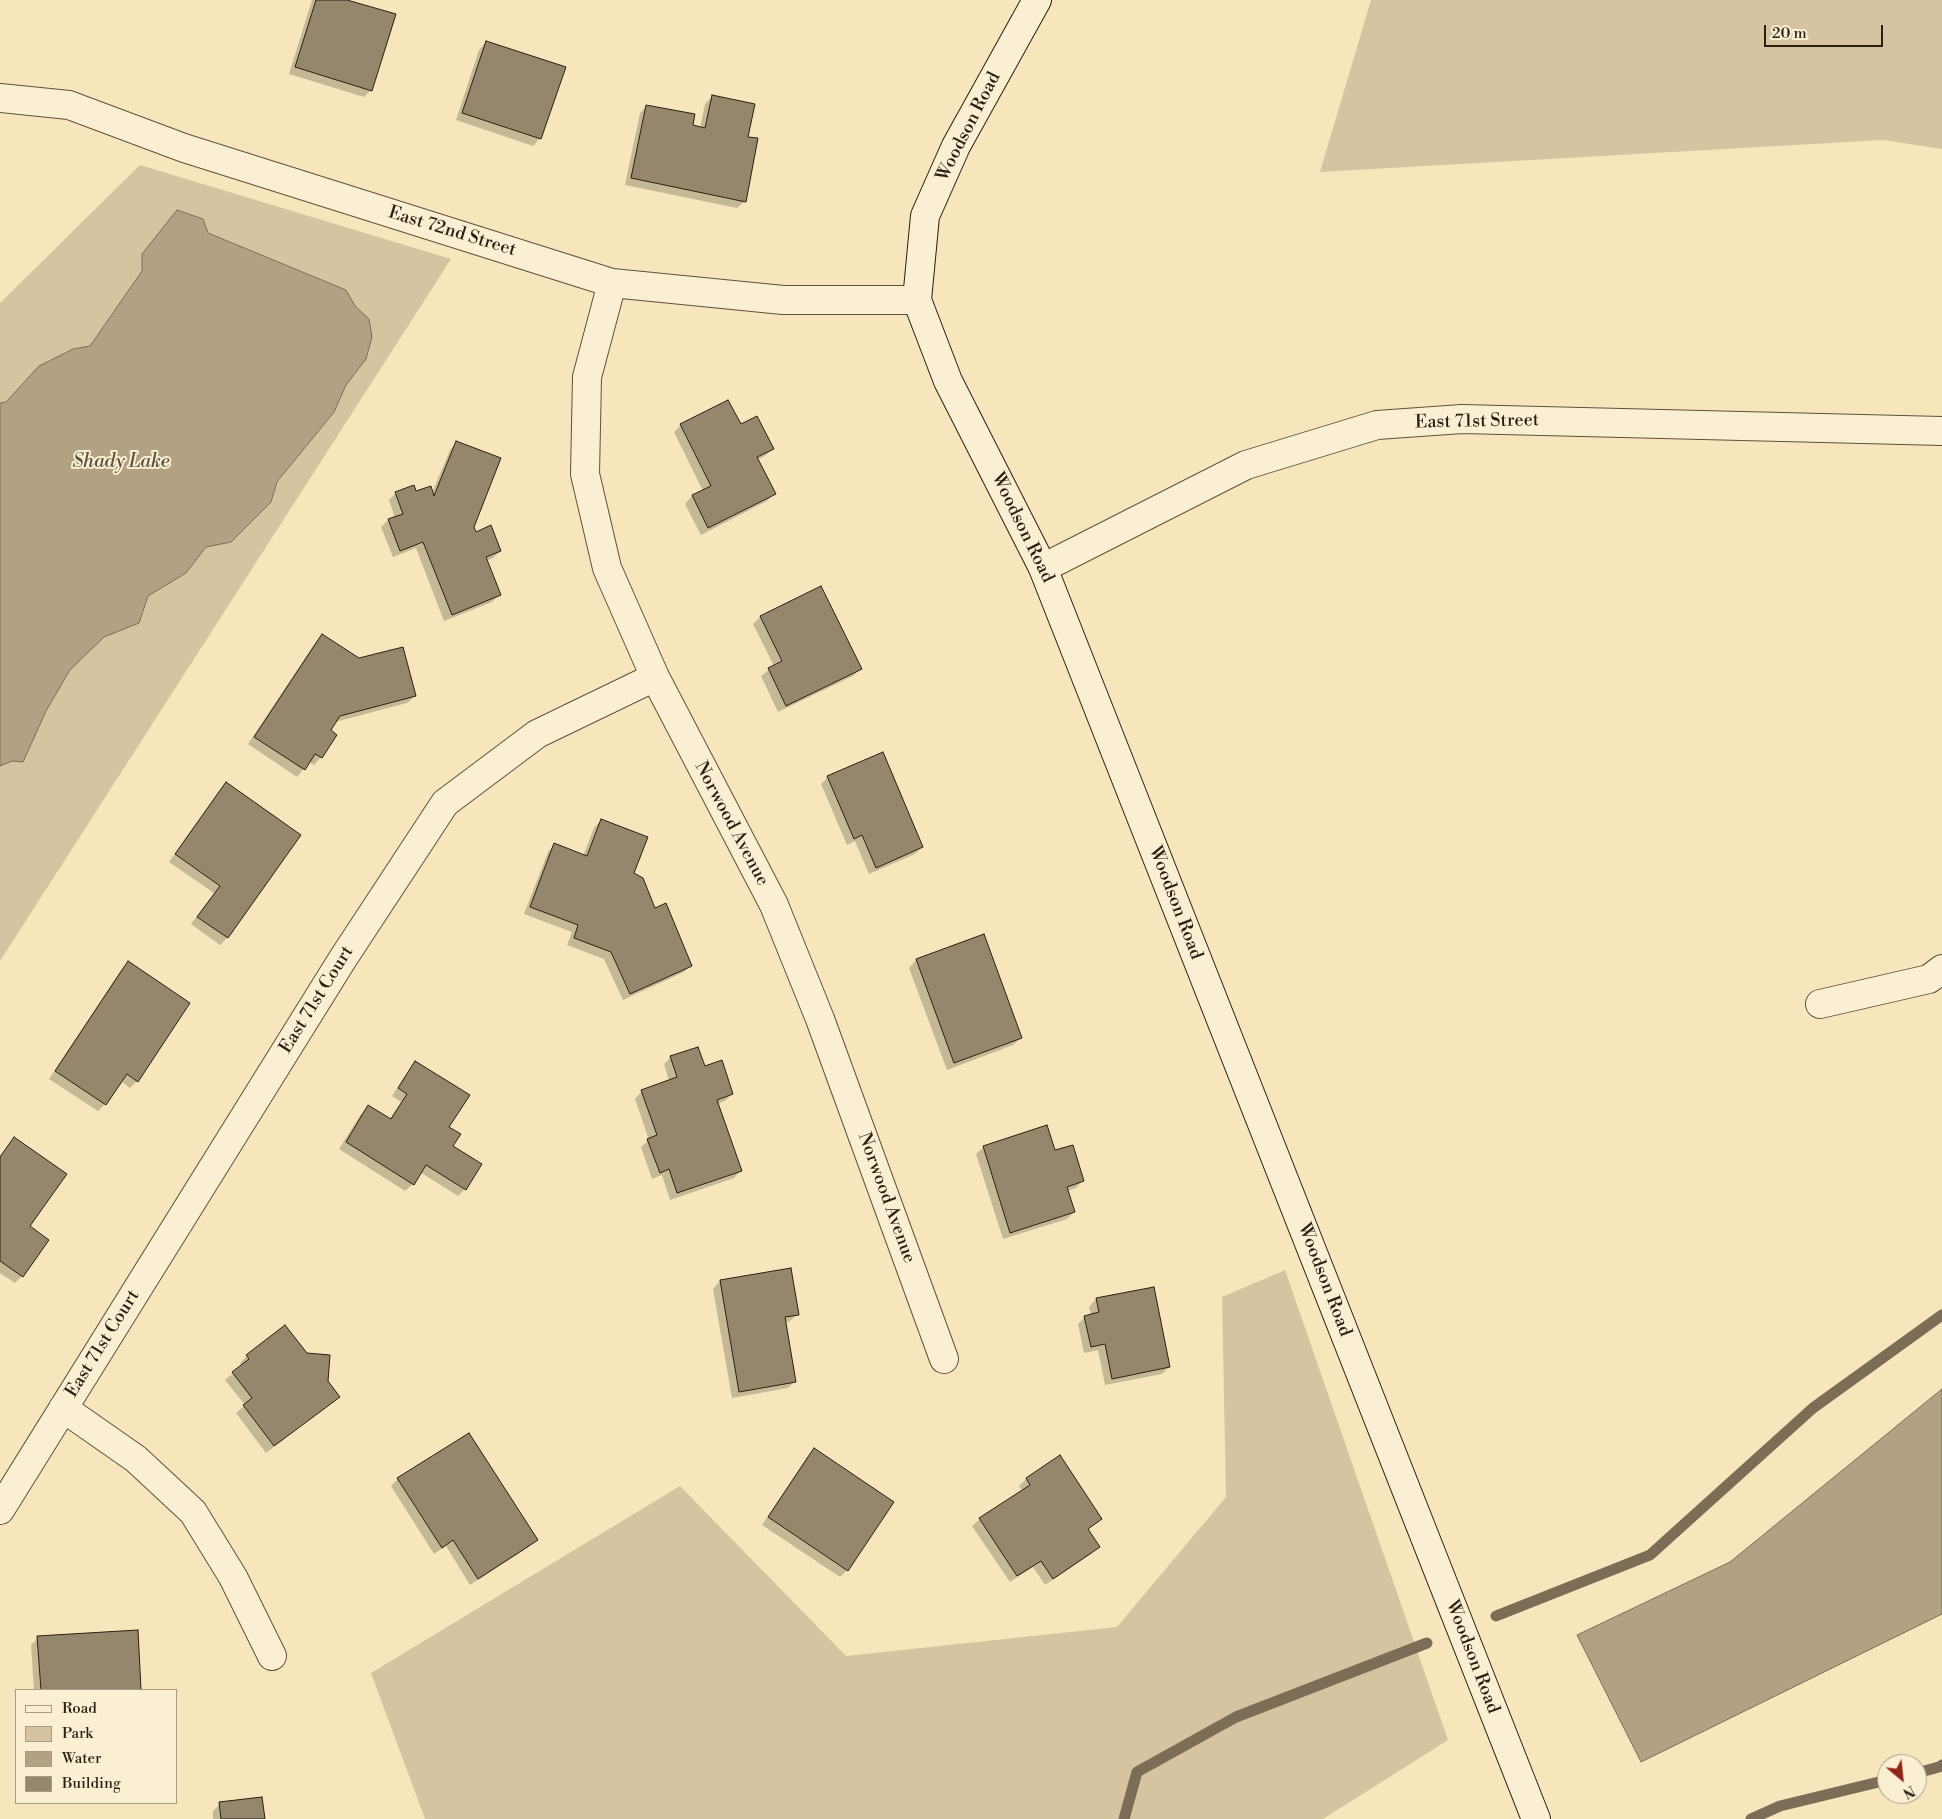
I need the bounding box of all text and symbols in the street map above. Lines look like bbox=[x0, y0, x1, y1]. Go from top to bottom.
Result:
scale bar bbox=[1767, 15, 1886, 47]
text: 20 m bbox=[1772, 24, 1807, 43]
street label: Woodson Road bbox=[932, 69, 1006, 185]
street label: East 72nd Street bbox=[386, 202, 518, 262]
street label: East 71st Street bbox=[1415, 410, 1539, 434]
water label: Shady Lake bbox=[72, 451, 170, 473]
street label: Woodson Road bbox=[986, 469, 1058, 587]
street label: Norwood Avenue bbox=[689, 758, 773, 890]
street label: Woodson Road bbox=[1143, 843, 1207, 963]
street label: East 71st Court bbox=[275, 942, 359, 1058]
street label: Norwood Avenue bbox=[852, 1130, 920, 1266]
street label: Woodson Road bbox=[1292, 1220, 1356, 1340]
street label: East 71st Court bbox=[61, 1286, 145, 1402]
street label: Woodson Road bbox=[1440, 1597, 1504, 1717]
legend bbox=[15, 1689, 178, 1804]
text: Road bbox=[62, 1699, 97, 1718]
text: Park bbox=[62, 1724, 93, 1743]
text: Water bbox=[62, 1749, 101, 1768]
north arrow bbox=[1877, 1754, 1927, 1804]
text: Building bbox=[62, 1774, 121, 1793]
text: N bbox=[1899, 1781, 1918, 1802]

